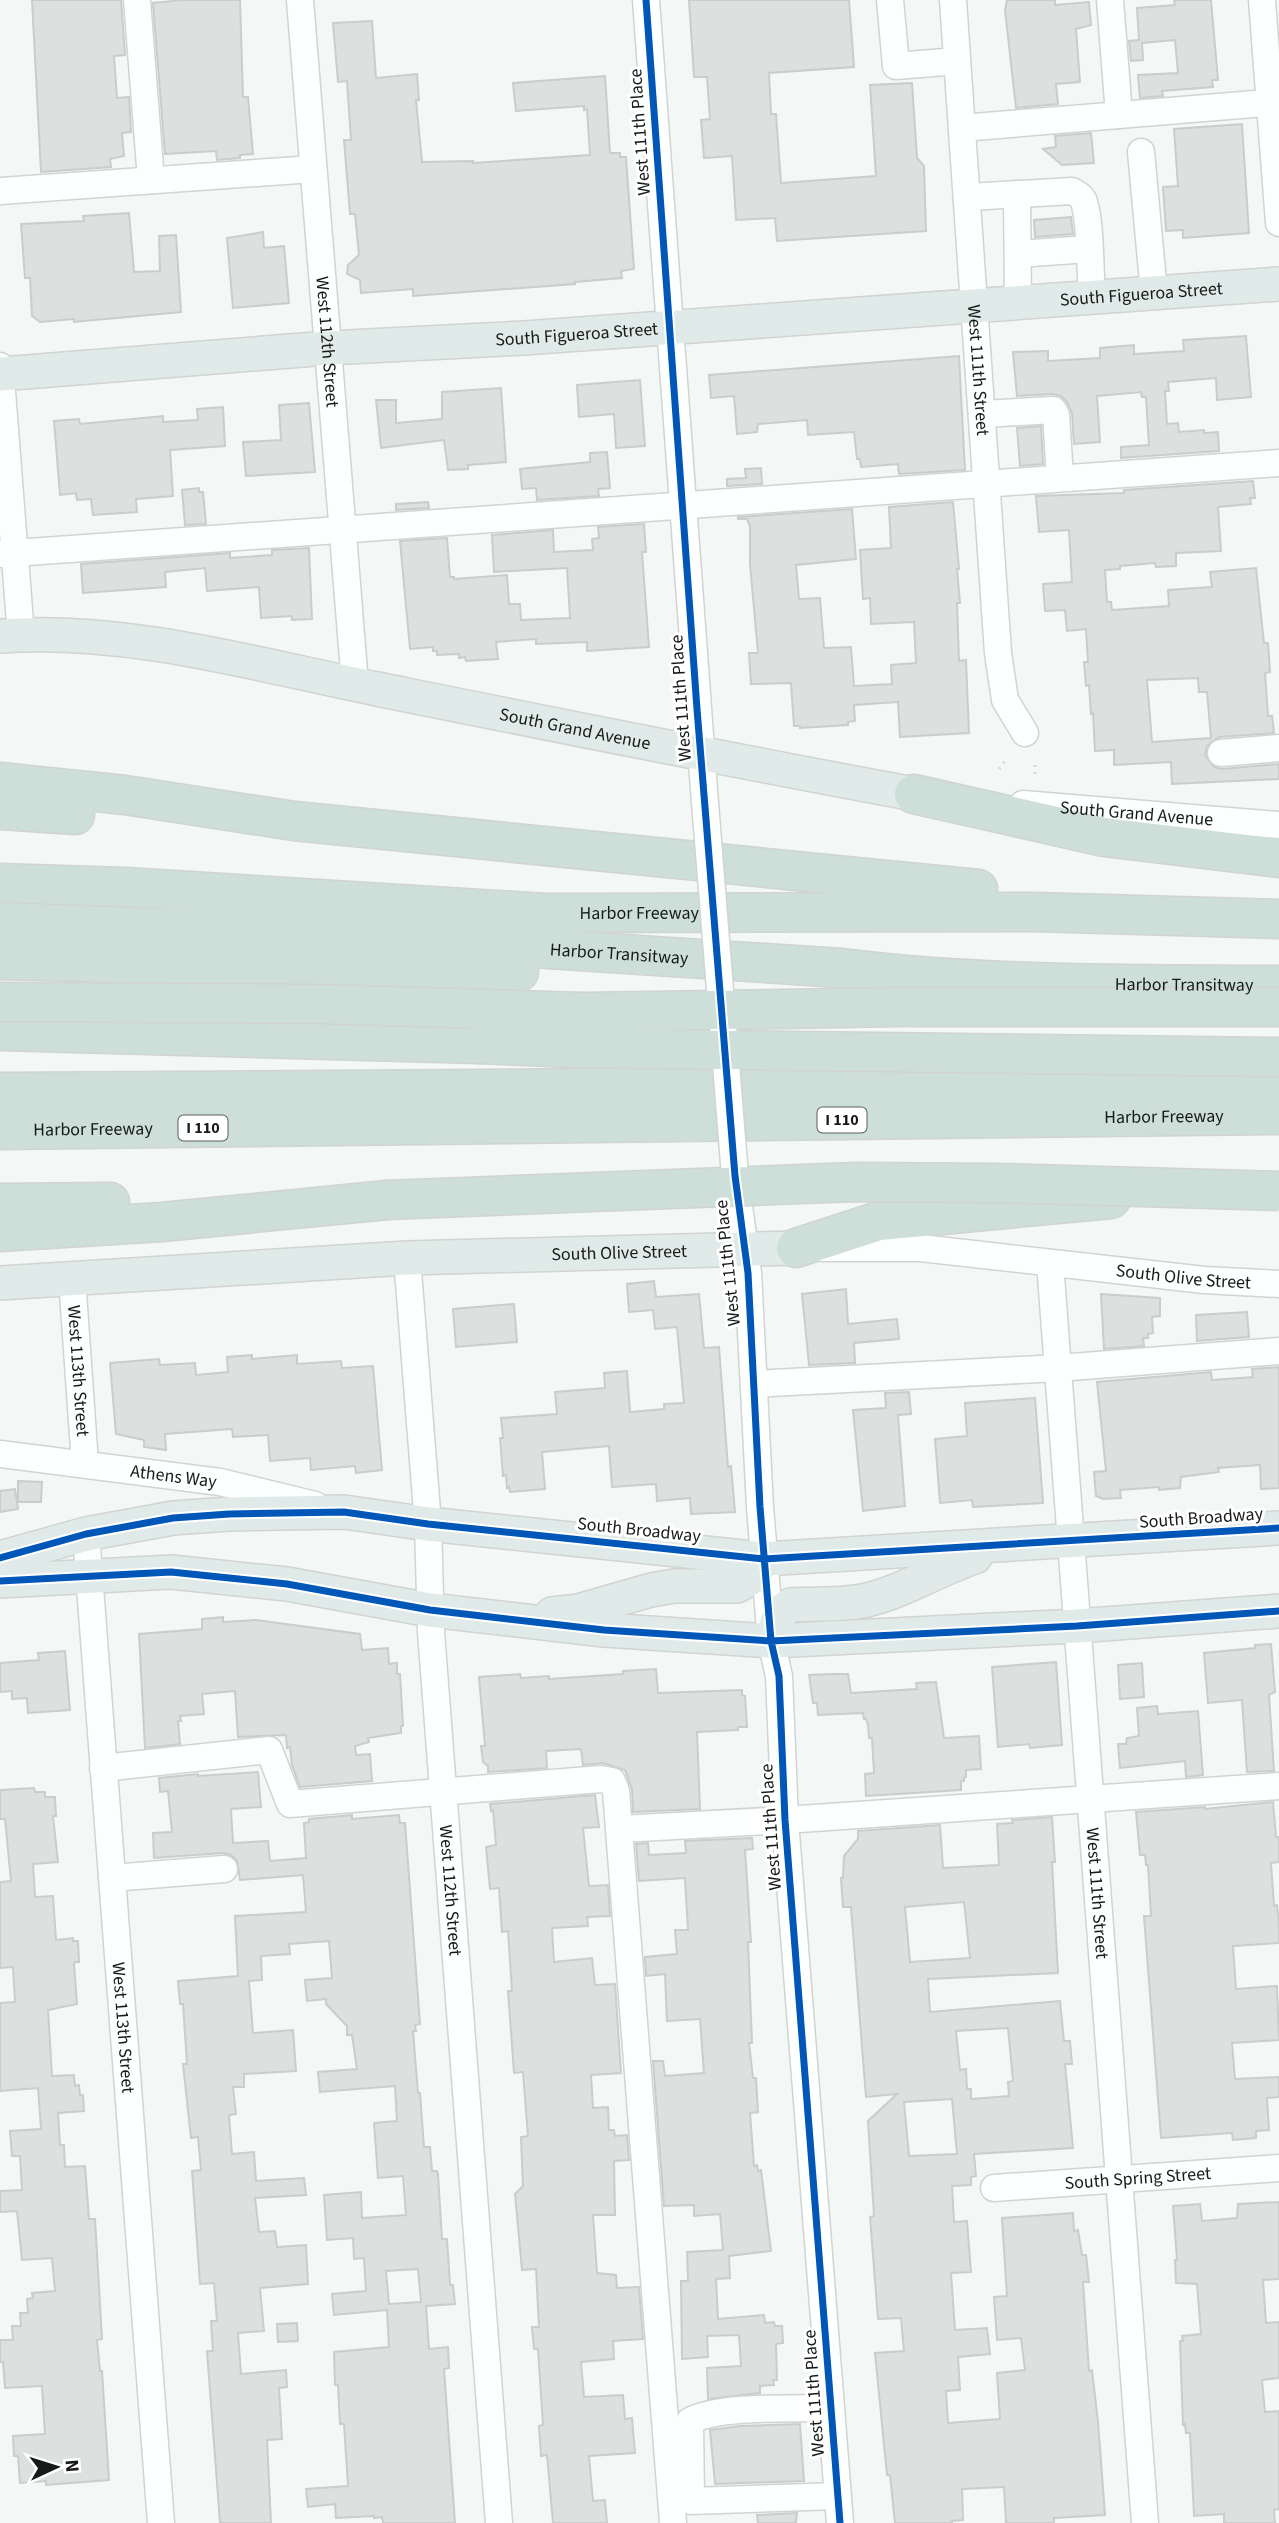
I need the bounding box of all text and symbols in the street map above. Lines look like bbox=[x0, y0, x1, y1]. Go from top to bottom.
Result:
street label: West 111th Place bbox=[623, 68, 657, 196]
street label: West 112th Street bbox=[310, 275, 345, 408]
street label: South Figueroa Street bbox=[1059, 276, 1223, 312]
street label: West 111th Street bbox=[962, 304, 995, 437]
street label: South Figueroa Street bbox=[494, 316, 659, 352]
street label: West 111th Place bbox=[664, 634, 698, 762]
street label: South Grand Avenue bbox=[497, 701, 653, 756]
street label: South Grand Avenue bbox=[1059, 795, 1214, 832]
street label: Harbor Freeway bbox=[579, 900, 700, 925]
street label: Harbor Transitway bbox=[549, 937, 690, 971]
street label: Harbor Transitway bbox=[1115, 971, 1254, 997]
street label: Harbor Freeway bbox=[1104, 1103, 1224, 1130]
road number: I 110 bbox=[818, 1108, 866, 1132]
street label: Harbor Freeway bbox=[33, 1116, 153, 1142]
road number: I 110 bbox=[178, 1116, 228, 1140]
street label: West 111th Place bbox=[709, 1199, 747, 1327]
street label: South Olive Street bbox=[551, 1238, 687, 1267]
street label: South Olive Street bbox=[1115, 1258, 1252, 1295]
street label: West 113th Street bbox=[61, 1304, 96, 1437]
street label: Athens Way bbox=[129, 1458, 219, 1494]
street label: South Broadway bbox=[1138, 1501, 1264, 1535]
street label: South Broadway bbox=[576, 1511, 703, 1549]
street label: West 111th Place bbox=[754, 1763, 788, 1891]
street label: West 112th Street bbox=[433, 1824, 468, 1957]
street label: West 111th Street bbox=[1080, 1827, 1115, 1960]
street label: West 113th Street bbox=[106, 1961, 141, 2094]
street label: South Spring Street bbox=[1064, 2160, 1212, 2196]
street label: West 111th Place bbox=[797, 2329, 831, 2457]
north arrow bbox=[21, 2432, 91, 2502]
text: N bbox=[58, 2459, 85, 2473]

